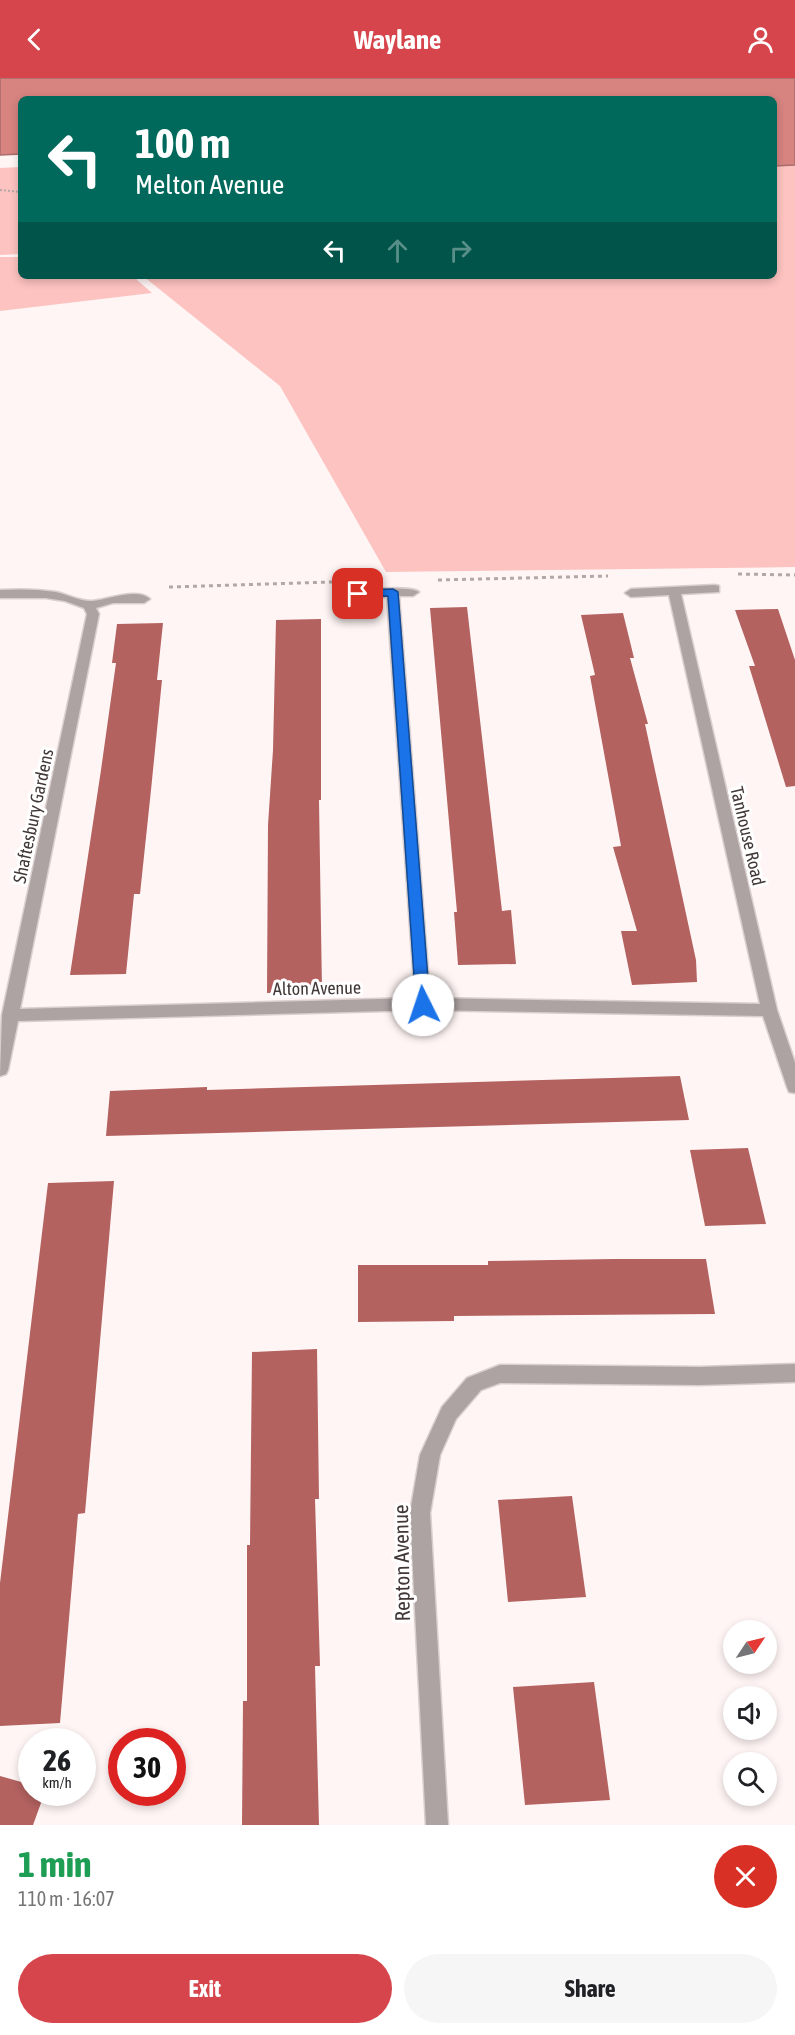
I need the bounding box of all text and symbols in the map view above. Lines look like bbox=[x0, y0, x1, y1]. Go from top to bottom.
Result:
icon: back bbox=[18, 23, 51, 56]
icon: person bbox=[744, 23, 777, 56]
text: Waylane bbox=[354, 24, 441, 55]
text: 100 m bbox=[135, 119, 230, 167]
icon: left bbox=[36, 120, 114, 198]
text: Melton Avenue bbox=[135, 169, 284, 200]
icon: left bbox=[318, 234, 351, 267]
icon: ahead bbox=[381, 234, 414, 267]
icon: right bbox=[444, 234, 477, 267]
pin bbox=[332, 568, 383, 619]
icon: arrive bbox=[341, 577, 374, 610]
street label: Shaftesbury Gardens bbox=[9, 747, 57, 885]
street label: Tanhouse Road bbox=[726, 784, 770, 888]
position arrow bbox=[391, 973, 455, 1037]
street label: Alton Avenue bbox=[273, 977, 361, 999]
street label: Repton Avenue bbox=[388, 1504, 414, 1622]
north arrow bbox=[723, 1620, 777, 1674]
map controls bbox=[723, 1620, 777, 1806]
button: sound bbox=[723, 1686, 777, 1740]
speed limit sign: 30 bbox=[108, 1728, 186, 1806]
text: 26 bbox=[43, 1743, 71, 1777]
button: search bbox=[723, 1752, 777, 1806]
text: km/h bbox=[42, 1774, 72, 1791]
text: 1 min bbox=[18, 1843, 92, 1885]
button: close bbox=[714, 1845, 777, 1908]
text: 110 m · 16:07 bbox=[18, 1887, 115, 1910]
button: Exit bbox=[18, 1954, 392, 2023]
button: Share bbox=[404, 1954, 777, 2023]

